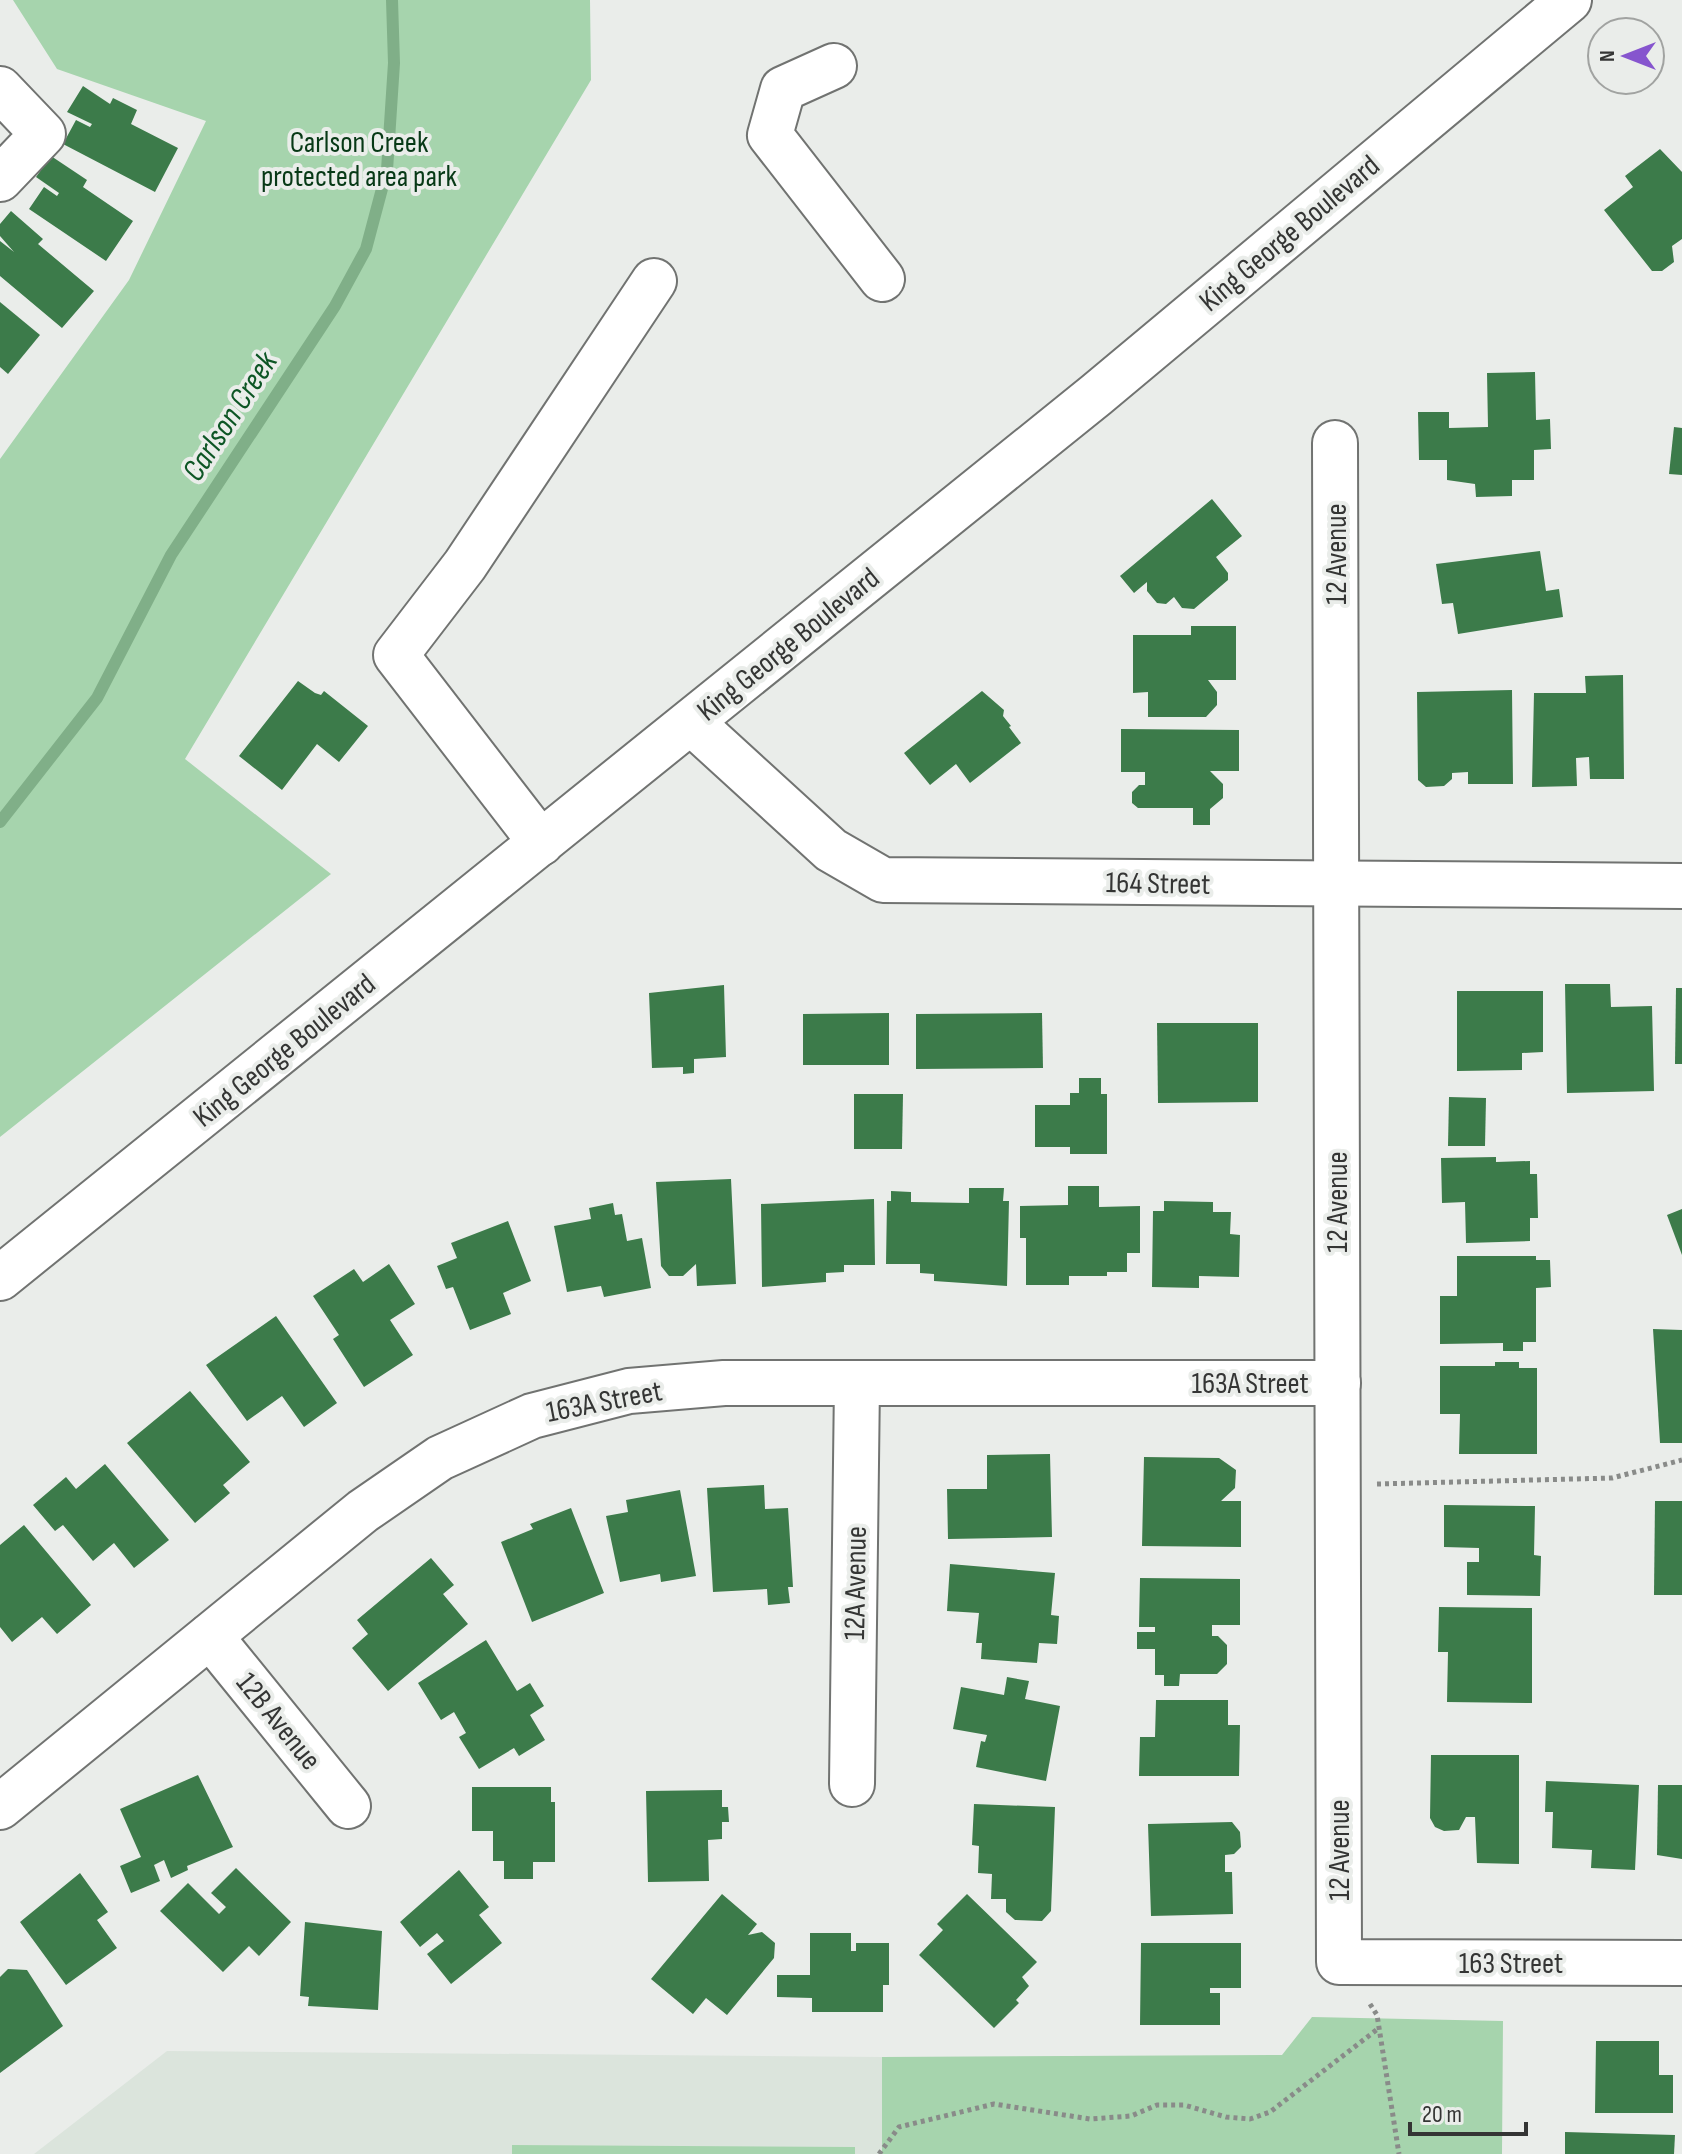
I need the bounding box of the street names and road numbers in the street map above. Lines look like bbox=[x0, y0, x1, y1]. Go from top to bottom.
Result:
street label: King George Boulevard bbox=[1192, 148, 1387, 320]
street label: 12 Avenue bbox=[1319, 503, 1355, 605]
street label: King George Boulevard bbox=[690, 560, 887, 729]
street label: 164 Street bbox=[1105, 865, 1211, 903]
street label: King George Boulevard bbox=[186, 966, 383, 1135]
street label: 12 Avenue bbox=[1320, 1151, 1356, 1253]
street label: 163A Street bbox=[1191, 1366, 1309, 1402]
street label: 163A Street bbox=[543, 1373, 665, 1431]
street label: 12A Avenue bbox=[837, 1526, 875, 1640]
street label: 12B Avenue bbox=[228, 1666, 328, 1778]
street label: 12 Avenue bbox=[1322, 1799, 1358, 1901]
street label: 163 Street bbox=[1459, 1946, 1563, 1982]

